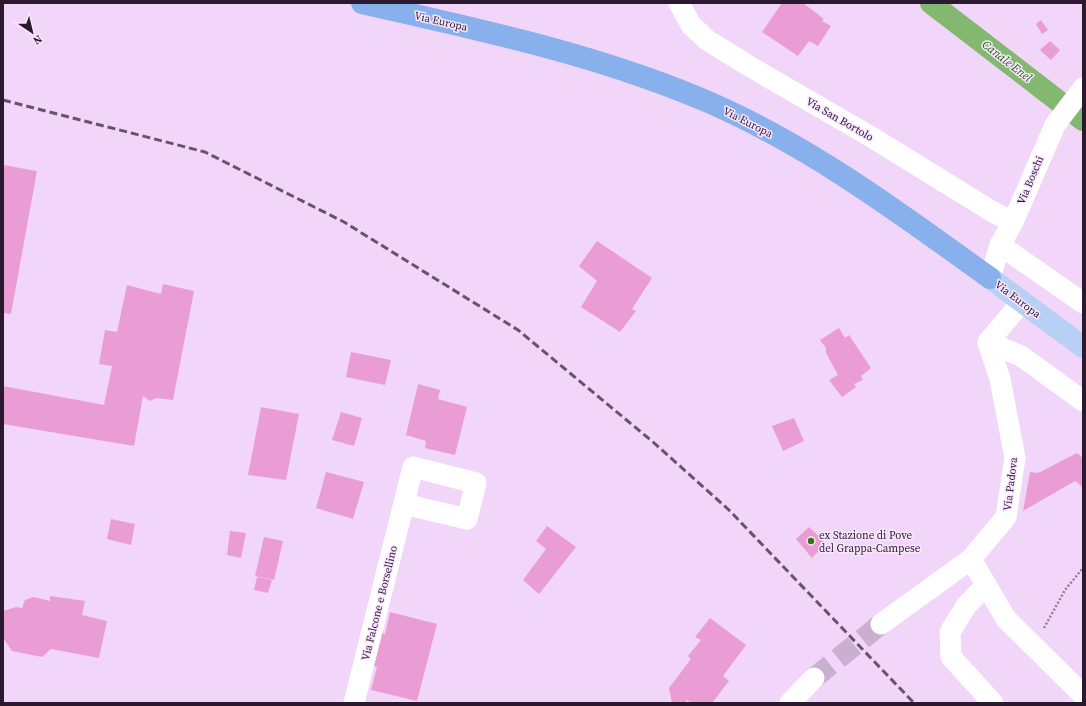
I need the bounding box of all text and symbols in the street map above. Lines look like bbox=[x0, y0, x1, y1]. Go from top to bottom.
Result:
street label: Via Europa bbox=[413, 8, 469, 35]
north arrow bbox=[12, 12, 52, 52]
text: N bbox=[30, 31, 45, 48]
water label: Canale Enel bbox=[979, 36, 1036, 86]
street label: Via San Bortolo bbox=[803, 94, 876, 145]
street label: Via Europa bbox=[720, 104, 776, 142]
street label: Via Boschi bbox=[1014, 154, 1047, 207]
street label: Via Europa bbox=[992, 277, 1044, 322]
street label: Via Padova bbox=[1000, 456, 1021, 512]
place label: ex Stazione di Pove del Grappa-Campese bbox=[819, 528, 921, 556]
marker: ex Stazione di Pove del Grappa-Campese bbox=[806, 536, 816, 546]
street label: Via Falcone e Borsellino bbox=[358, 544, 401, 662]

